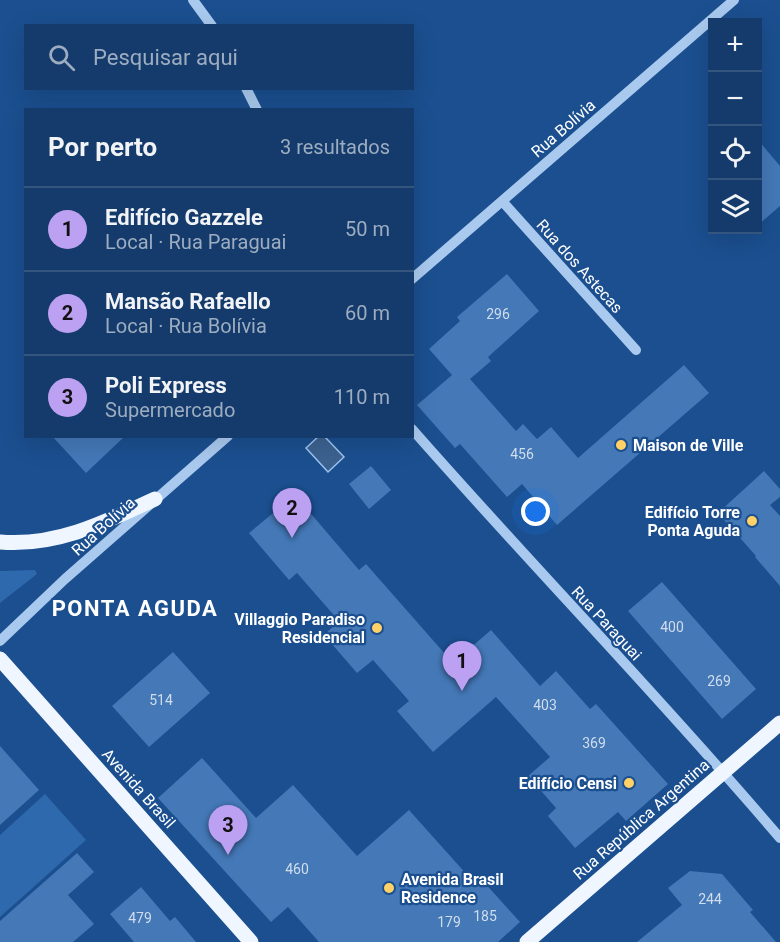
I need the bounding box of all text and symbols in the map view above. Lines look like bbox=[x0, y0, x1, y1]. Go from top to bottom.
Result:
map controls bbox=[708, 18, 762, 234]
button: + bbox=[708, 18, 762, 72]
search box bbox=[24, 24, 414, 90]
icon: search bbox=[45, 41, 78, 74]
text: Pesquisar aqui bbox=[93, 45, 238, 70]
button: − bbox=[708, 72, 762, 126]
street label: Rua Bolívia bbox=[527, 95, 599, 161]
button: locate bbox=[708, 126, 762, 180]
text: Por perto bbox=[48, 132, 157, 162]
text: 3 resultados bbox=[280, 135, 390, 159]
button: layers bbox=[708, 180, 762, 234]
text: Edifício Gazzele bbox=[105, 205, 263, 230]
street label: Rua dos Astecas bbox=[533, 216, 627, 317]
text: 1 bbox=[62, 217, 73, 241]
text: 50 m bbox=[345, 217, 390, 241]
text: Local · Rua Paraguai bbox=[105, 230, 286, 254]
text: Mansão Rafaello bbox=[105, 289, 271, 314]
text: 2 bbox=[62, 301, 73, 325]
text: 60 m bbox=[345, 301, 390, 325]
house number: 296 bbox=[486, 306, 510, 322]
text: Local · Rua Bolívia bbox=[105, 314, 267, 338]
text: Poli Express bbox=[105, 373, 227, 398]
text: 3 bbox=[62, 385, 73, 409]
text: 110 m bbox=[334, 385, 390, 409]
text: Supermercado bbox=[105, 398, 235, 422]
place label: Maison de Ville bbox=[633, 436, 744, 455]
marker: Maison de Ville bbox=[614, 438, 628, 452]
house number: 456 bbox=[510, 446, 534, 462]
pin: 2 bbox=[272, 488, 312, 538]
street label: Rua Bolívia bbox=[68, 493, 139, 560]
your location bbox=[521, 497, 550, 526]
place label: Edifício Torre Ponta Aguda bbox=[645, 503, 740, 540]
marker: Edifício Torre Ponta Aguda bbox=[745, 514, 759, 528]
street label: Rua Paraguai bbox=[568, 582, 646, 664]
district label: PONTA AGUDA bbox=[52, 596, 218, 621]
place label: Villaggio Paradiso Residencial bbox=[234, 610, 365, 647]
house number: 400 bbox=[660, 619, 684, 635]
marker: Villaggio Paradiso Residencial bbox=[370, 621, 384, 635]
pin: 1 bbox=[442, 642, 482, 691]
house number: 269 bbox=[707, 673, 731, 689]
house number: 514 bbox=[149, 692, 173, 708]
house number: 403 bbox=[533, 697, 557, 713]
house number: 369 bbox=[582, 735, 606, 751]
street label: Avenida Brasil bbox=[98, 745, 179, 832]
street label: Rua República Argentina bbox=[569, 755, 713, 884]
place label: Edifício Censi bbox=[519, 774, 617, 793]
marker: Edifício Censi bbox=[622, 776, 636, 790]
pin: 3 bbox=[208, 806, 248, 855]
house number: 460 bbox=[285, 861, 309, 877]
place label: Avenida Brasil Residence bbox=[401, 870, 504, 907]
marker: Avenida Brasil Residence bbox=[382, 881, 396, 895]
house number: 244 bbox=[698, 891, 722, 907]
house number: 185 bbox=[473, 908, 497, 924]
house number: 479 bbox=[128, 910, 152, 926]
house number: 179 bbox=[437, 914, 461, 930]

